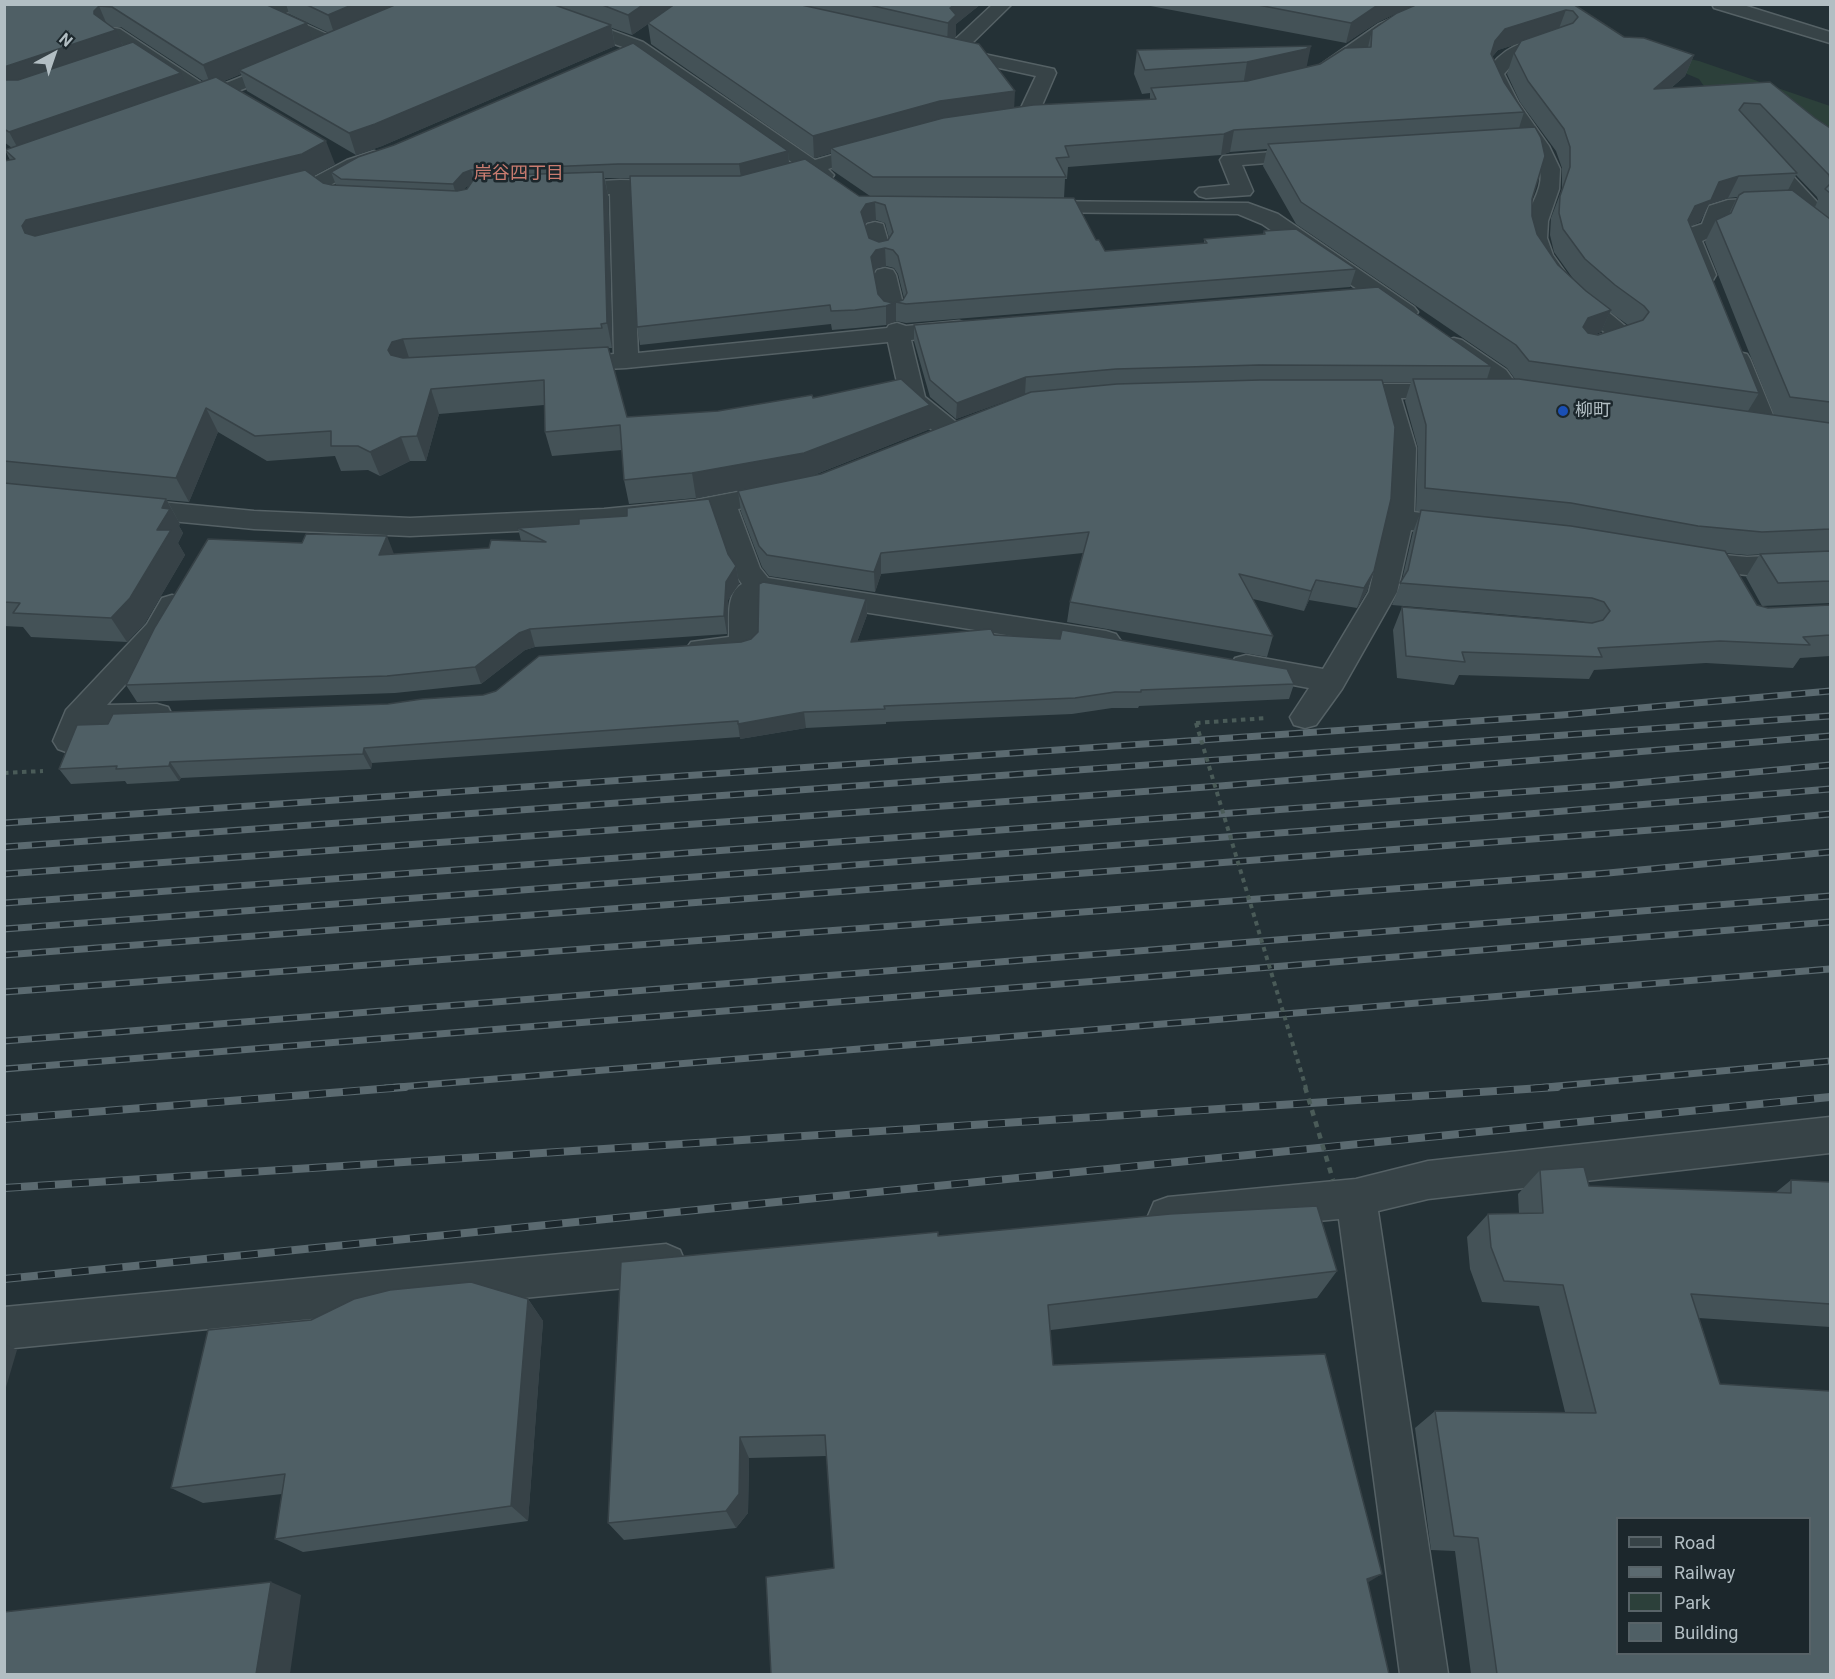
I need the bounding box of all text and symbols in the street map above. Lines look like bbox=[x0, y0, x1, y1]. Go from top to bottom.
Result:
north arrow bbox=[24, 24, 84, 84]
text: N bbox=[55, 29, 76, 51]
district label: 岸谷四丁目 bbox=[474, 163, 564, 185]
place label: 柳町 bbox=[1575, 400, 1611, 422]
marker: 柳町 bbox=[1556, 404, 1570, 418]
legend bbox=[1616, 1517, 1811, 1655]
text: Road bbox=[1674, 1532, 1715, 1553]
text: Railway bbox=[1674, 1562, 1735, 1583]
text: Park bbox=[1674, 1592, 1710, 1613]
text: Building bbox=[1674, 1622, 1738, 1643]

